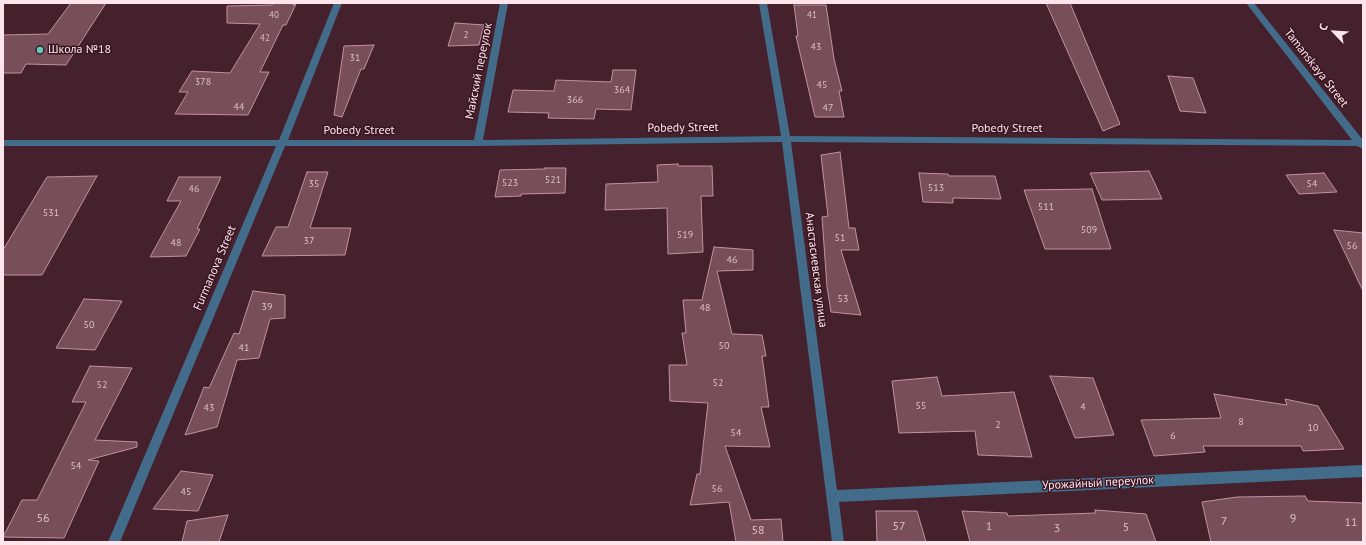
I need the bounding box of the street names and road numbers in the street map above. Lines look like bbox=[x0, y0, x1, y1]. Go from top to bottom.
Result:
street label: Майский переулок bbox=[463, 22, 495, 120]
street label: Tamanskaya Street bbox=[1281, 26, 1351, 110]
street label: Pobedy Street bbox=[647, 120, 719, 136]
street label: Pobedy Street bbox=[971, 122, 1043, 136]
street label: Pobedy Street bbox=[323, 124, 395, 138]
street label: Анастасиевская улица bbox=[802, 212, 830, 328]
street label: Furmanova Street bbox=[191, 223, 239, 313]
street label: Урожайный переулок bbox=[1042, 473, 1154, 493]

